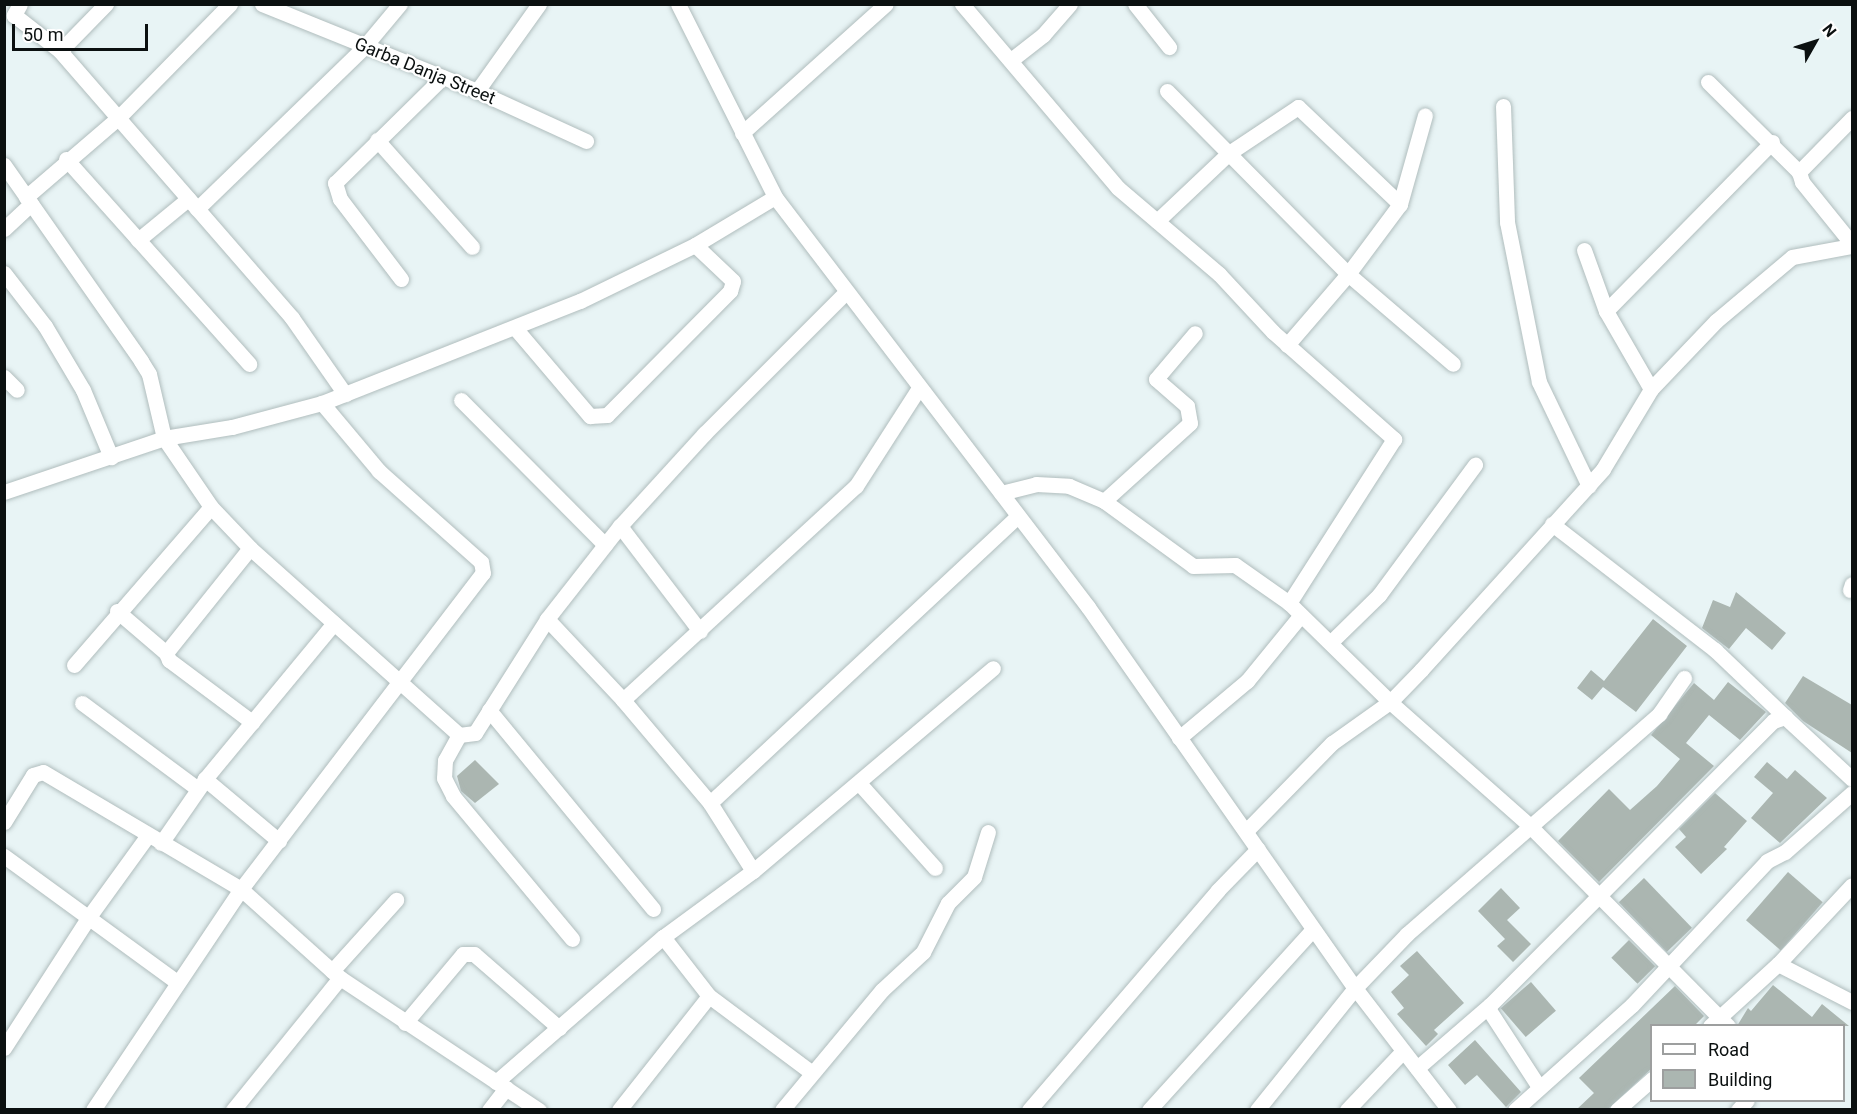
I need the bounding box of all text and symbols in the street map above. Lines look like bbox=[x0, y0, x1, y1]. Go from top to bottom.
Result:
scale bar bbox=[15, 12, 152, 50]
north arrow bbox=[1785, 12, 1845, 72]
text: N bbox=[1818, 20, 1840, 41]
text: 50 m bbox=[23, 24, 63, 45]
street label: Garba Danja Street bbox=[351, 33, 499, 109]
legend bbox=[1650, 1024, 1845, 1102]
text: Road bbox=[1708, 1039, 1749, 1060]
text: Building bbox=[1708, 1069, 1772, 1090]

